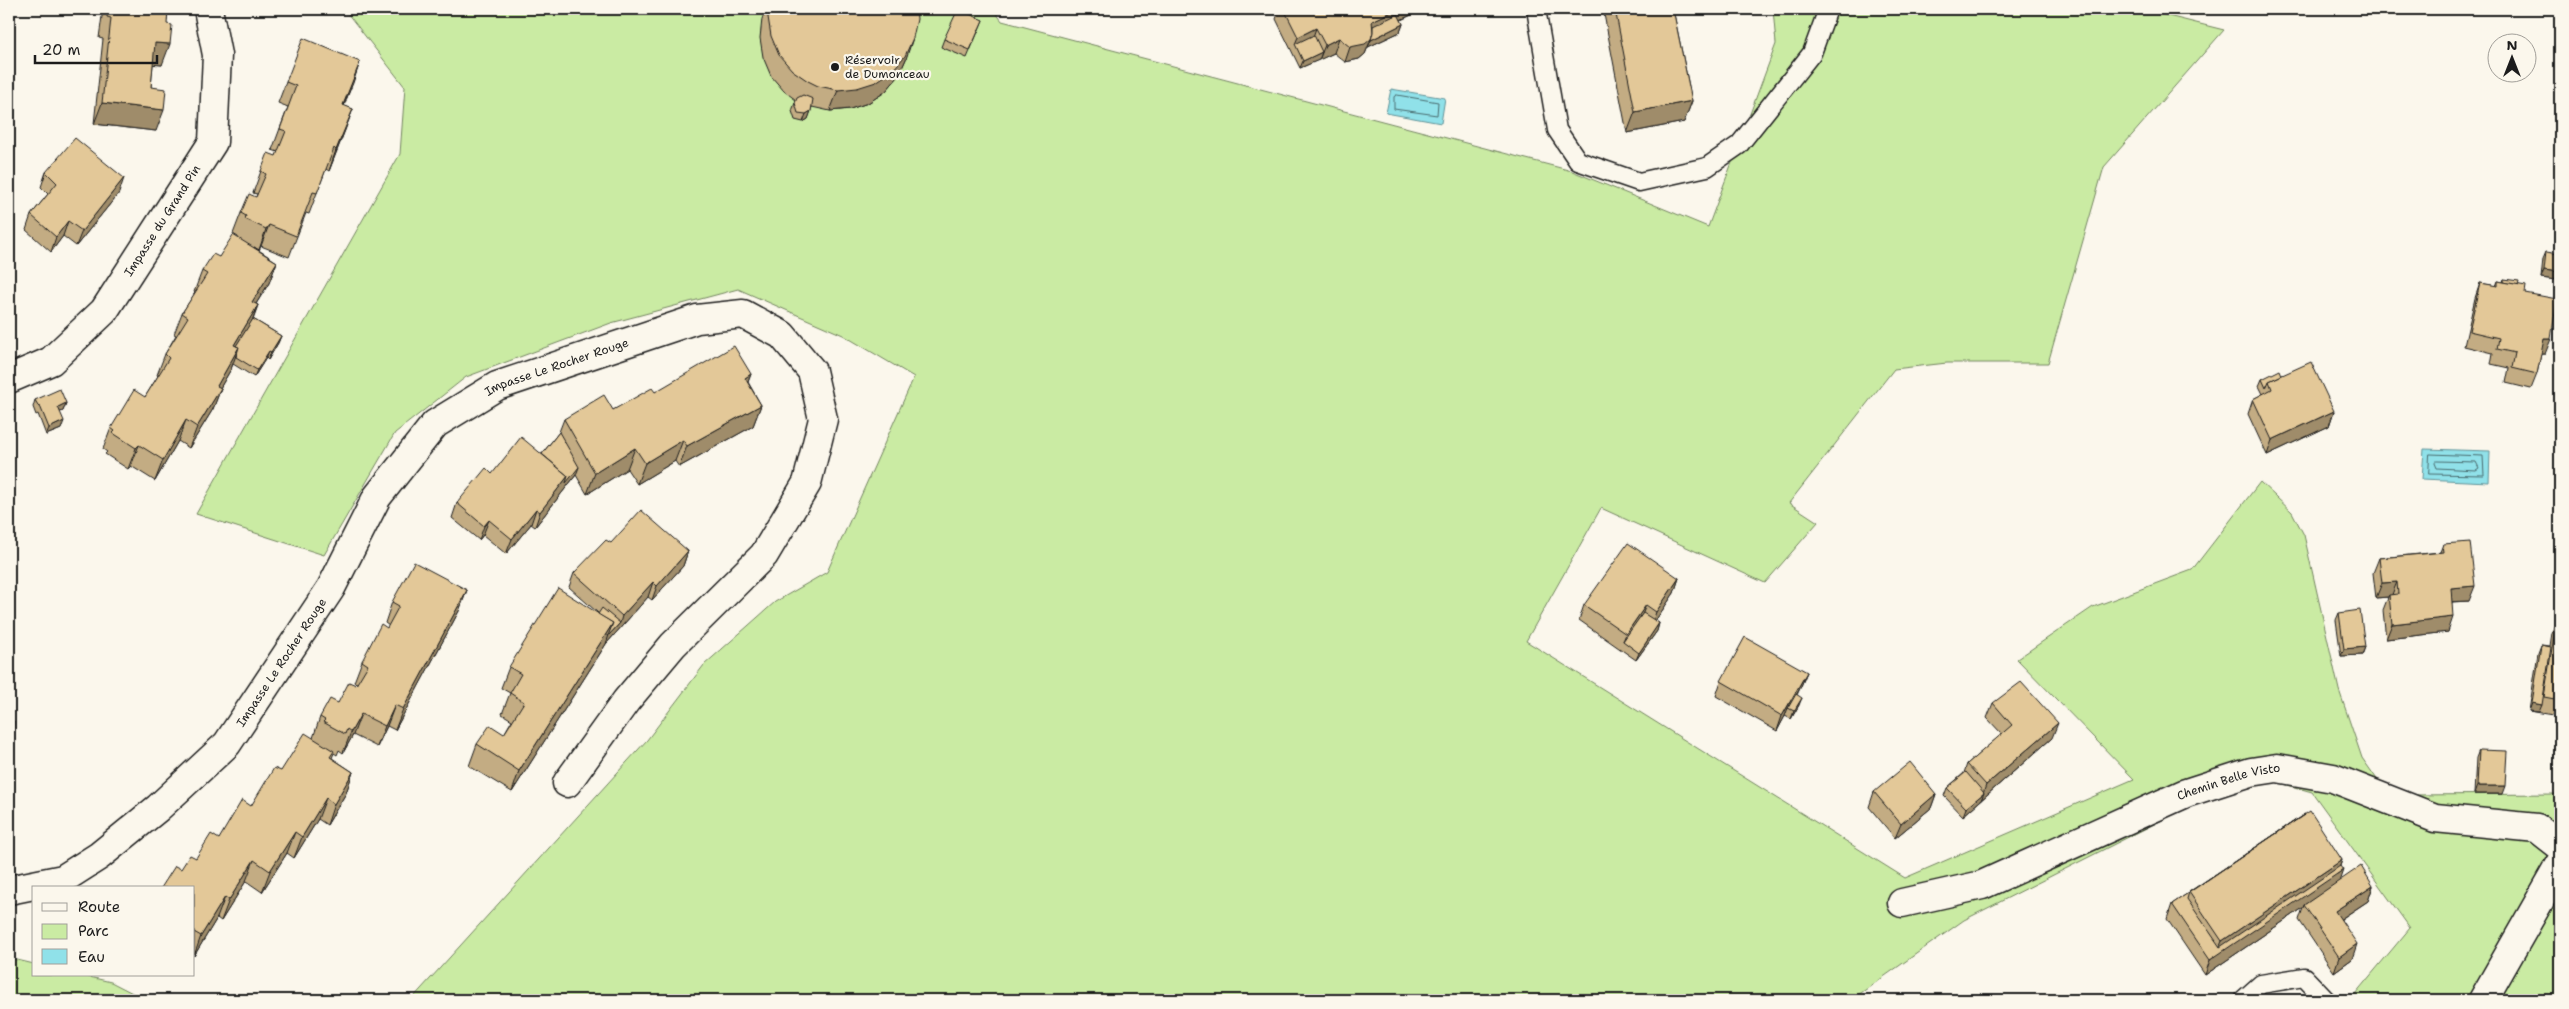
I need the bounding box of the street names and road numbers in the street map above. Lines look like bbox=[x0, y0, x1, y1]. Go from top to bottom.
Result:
street label: Impasse du Grand Pin bbox=[120, 162, 204, 280]
street label: Impasse Le Rocher Rouge bbox=[482, 334, 631, 400]
street label: Impasse Le Rocher Rouge bbox=[233, 595, 330, 730]
street label: Chemin Belle Visto bbox=[2174, 760, 2281, 804]

